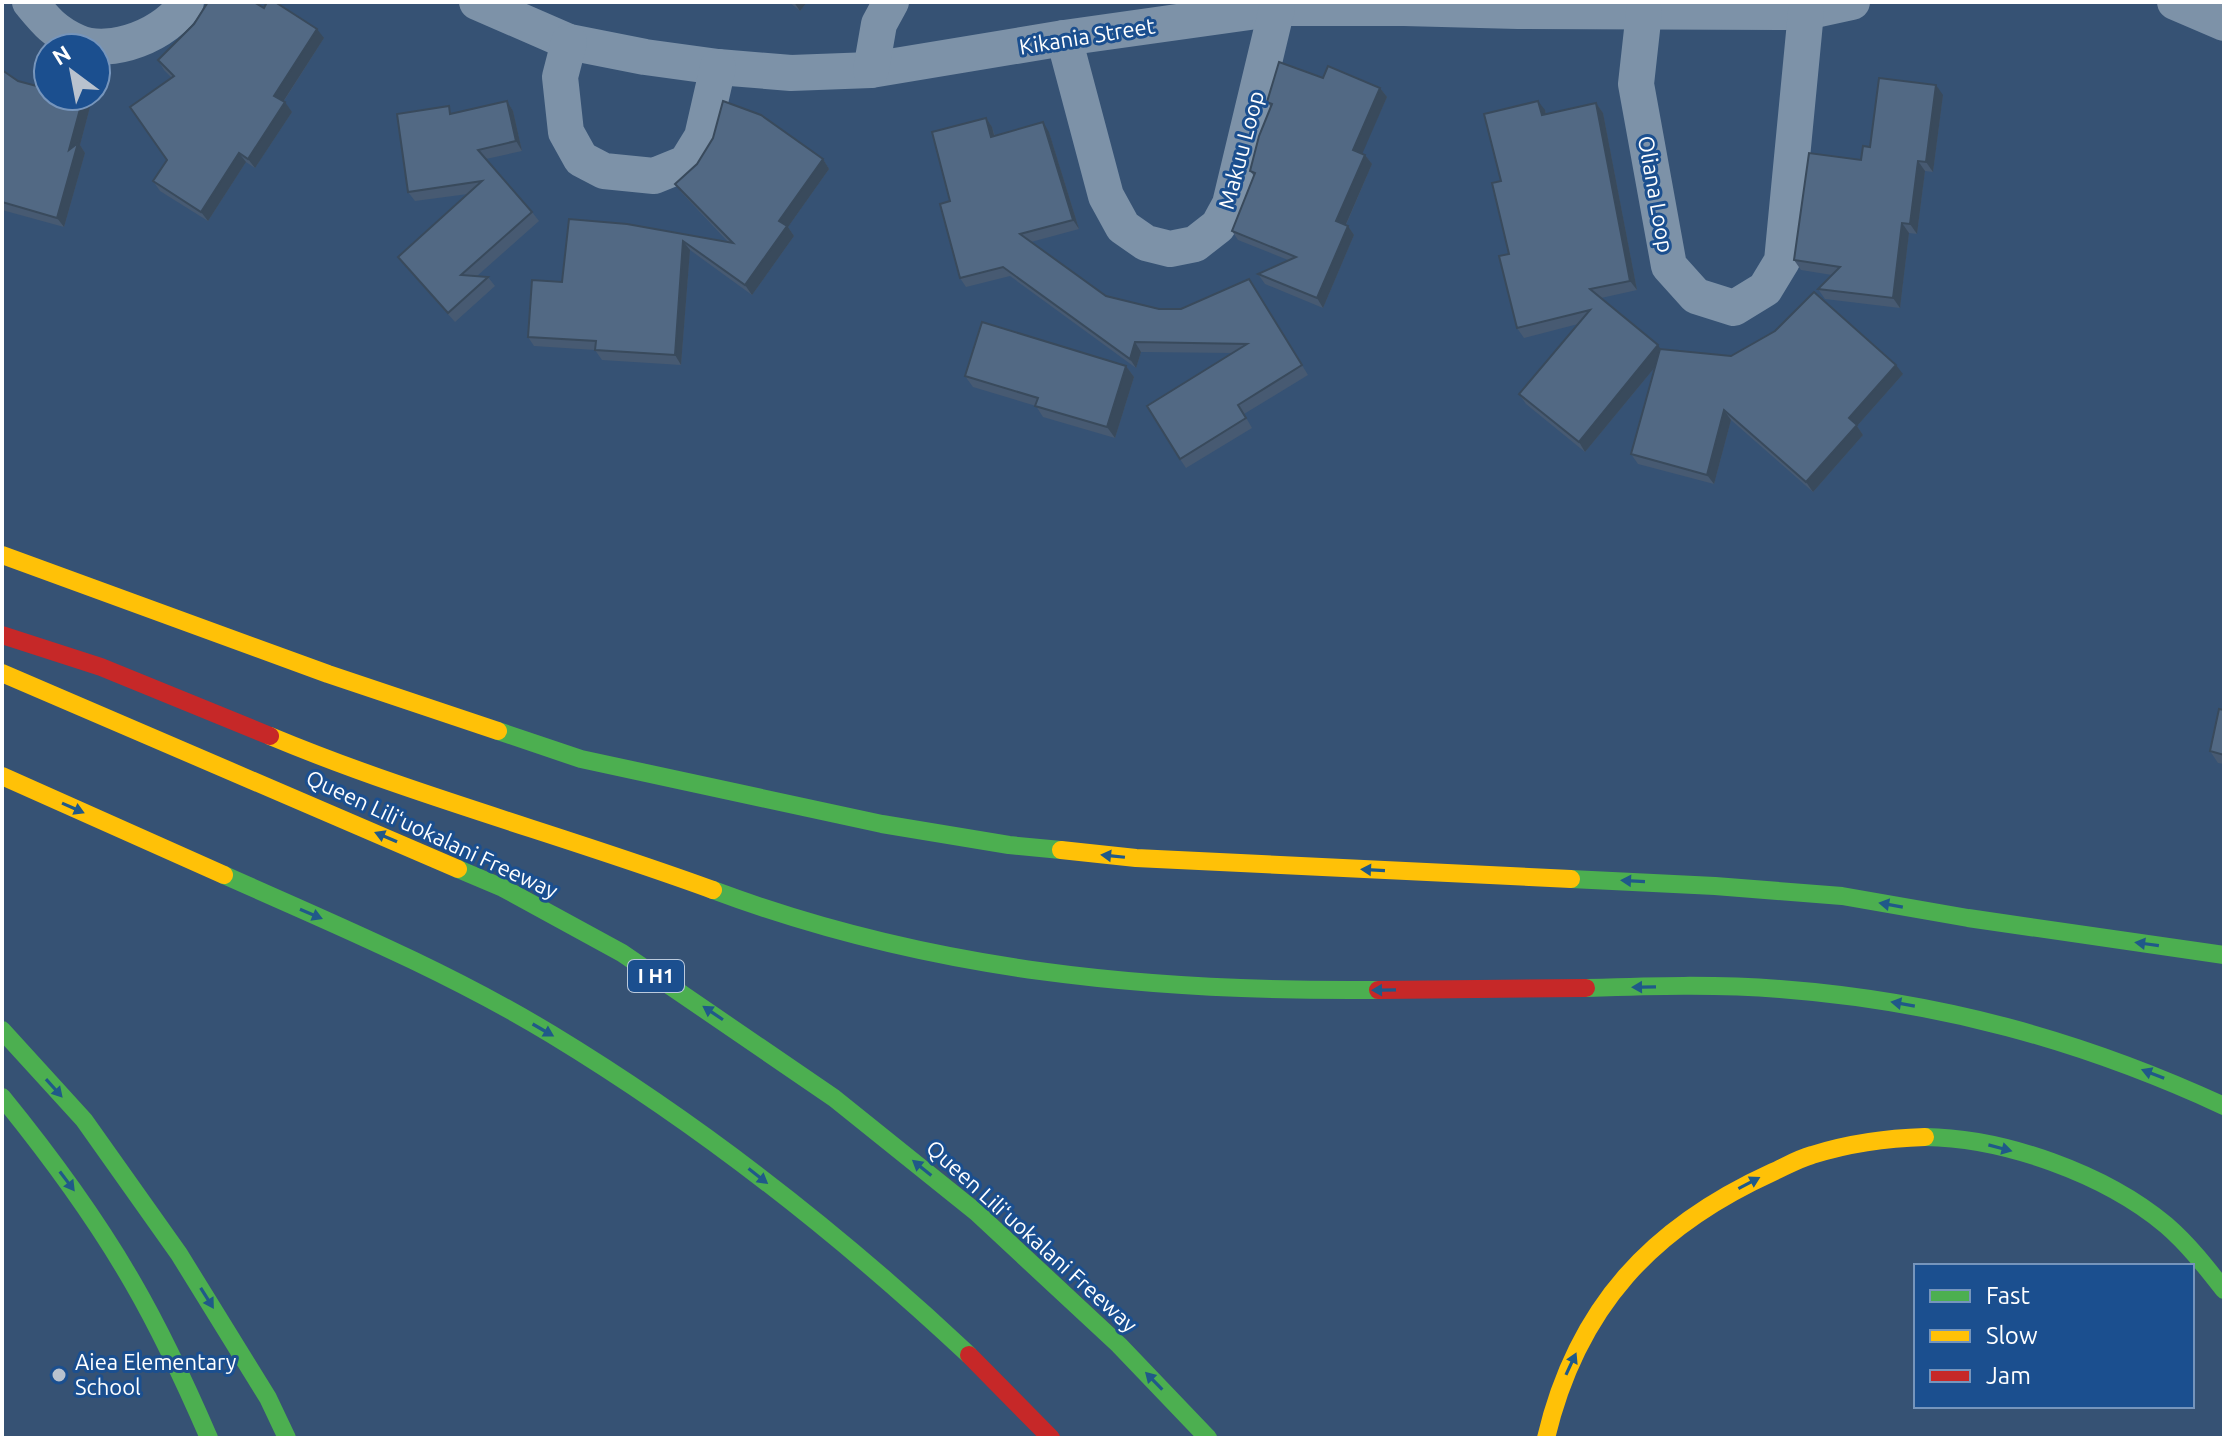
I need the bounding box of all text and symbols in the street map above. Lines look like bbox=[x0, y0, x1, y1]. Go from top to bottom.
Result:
street label: Kikania Street bbox=[1017, 12, 1157, 59]
north arrow bbox=[32, 32, 112, 112]
text: N bbox=[48, 40, 75, 70]
street label: Makuu Loop bbox=[1213, 88, 1268, 212]
street label: Oliana Loop bbox=[1634, 134, 1679, 254]
street label: Queen Liliʻuokalani Freeway bbox=[302, 764, 562, 903]
one-way arrow bbox=[61, 802, 85, 815]
one-way arrow bbox=[375, 831, 398, 844]
one-way arrow bbox=[1100, 849, 1125, 862]
one-way arrow bbox=[1360, 863, 1385, 876]
one-way arrow bbox=[1620, 875, 1645, 888]
one-way arrow bbox=[1879, 898, 1904, 910]
one-way arrow bbox=[299, 908, 322, 921]
one-way arrow bbox=[2134, 937, 2159, 949]
road number: I H1 bbox=[628, 960, 684, 992]
one-way arrow bbox=[1631, 981, 1656, 993]
one-way arrow bbox=[1371, 984, 1396, 996]
one-way arrow bbox=[1890, 998, 1915, 1010]
one-way arrow bbox=[702, 1007, 724, 1021]
one-way arrow bbox=[532, 1023, 554, 1037]
one-way arrow bbox=[2141, 1067, 2165, 1080]
one-way arrow bbox=[45, 1078, 63, 1097]
street label: Queen Liliʻuokalani Freeway bbox=[922, 1134, 1143, 1337]
one-way arrow bbox=[1988, 1143, 2013, 1155]
one-way arrow bbox=[912, 1160, 932, 1177]
one-way arrow bbox=[748, 1168, 768, 1184]
one-way arrow bbox=[58, 1171, 74, 1192]
one-way arrow bbox=[1738, 1177, 1761, 1190]
legend bbox=[1914, 1264, 2194, 1408]
text: Fast bbox=[1986, 1282, 2030, 1309]
one-way arrow bbox=[199, 1287, 213, 1309]
text: Slow bbox=[1986, 1322, 2038, 1349]
place label: Aiea Elementary School bbox=[75, 1349, 237, 1399]
one-way arrow bbox=[1564, 1353, 1578, 1376]
text: Jam bbox=[1986, 1362, 2031, 1389]
marker: Aiea Elementary School bbox=[50, 1366, 68, 1384]
one-way arrow bbox=[1146, 1372, 1164, 1391]

